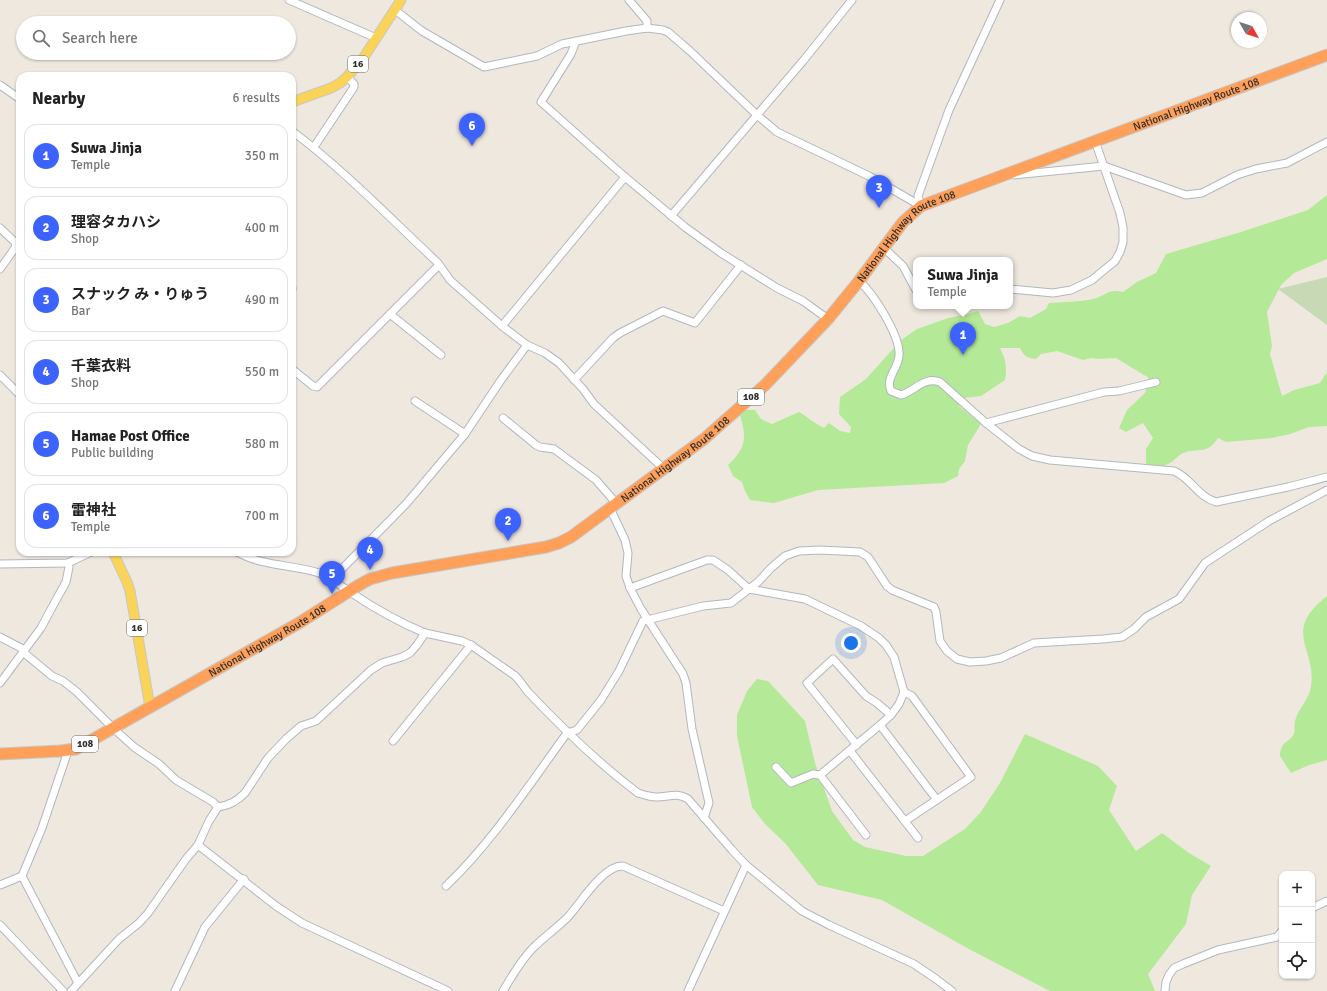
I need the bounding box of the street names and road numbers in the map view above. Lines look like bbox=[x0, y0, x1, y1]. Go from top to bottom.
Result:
road number: 16 bbox=[348, 56, 368, 72]
street label: National Highway Route 108 bbox=[1131, 74, 1261, 133]
street label: National Highway Route 108 bbox=[854, 187, 957, 285]
road number: 108 bbox=[738, 389, 764, 405]
street label: National Highway Route 108 bbox=[618, 413, 732, 505]
street label: National Highway Route 108 bbox=[206, 601, 328, 679]
road number: 16 bbox=[127, 620, 147, 636]
road number: 108 bbox=[72, 736, 98, 752]

